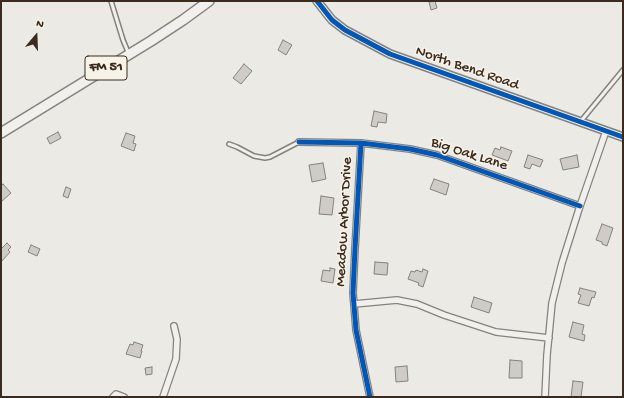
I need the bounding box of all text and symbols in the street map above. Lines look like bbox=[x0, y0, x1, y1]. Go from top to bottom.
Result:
north arrow bbox=[16, 16, 56, 56]
text: N bbox=[35, 18, 45, 31]
street label: North Bend Road bbox=[413, 43, 521, 95]
road number: FM 51 bbox=[85, 56, 127, 80]
street label: Big Oak Lane bbox=[429, 134, 509, 176]
street label: Meadow Arbor Drive bbox=[333, 157, 357, 287]

